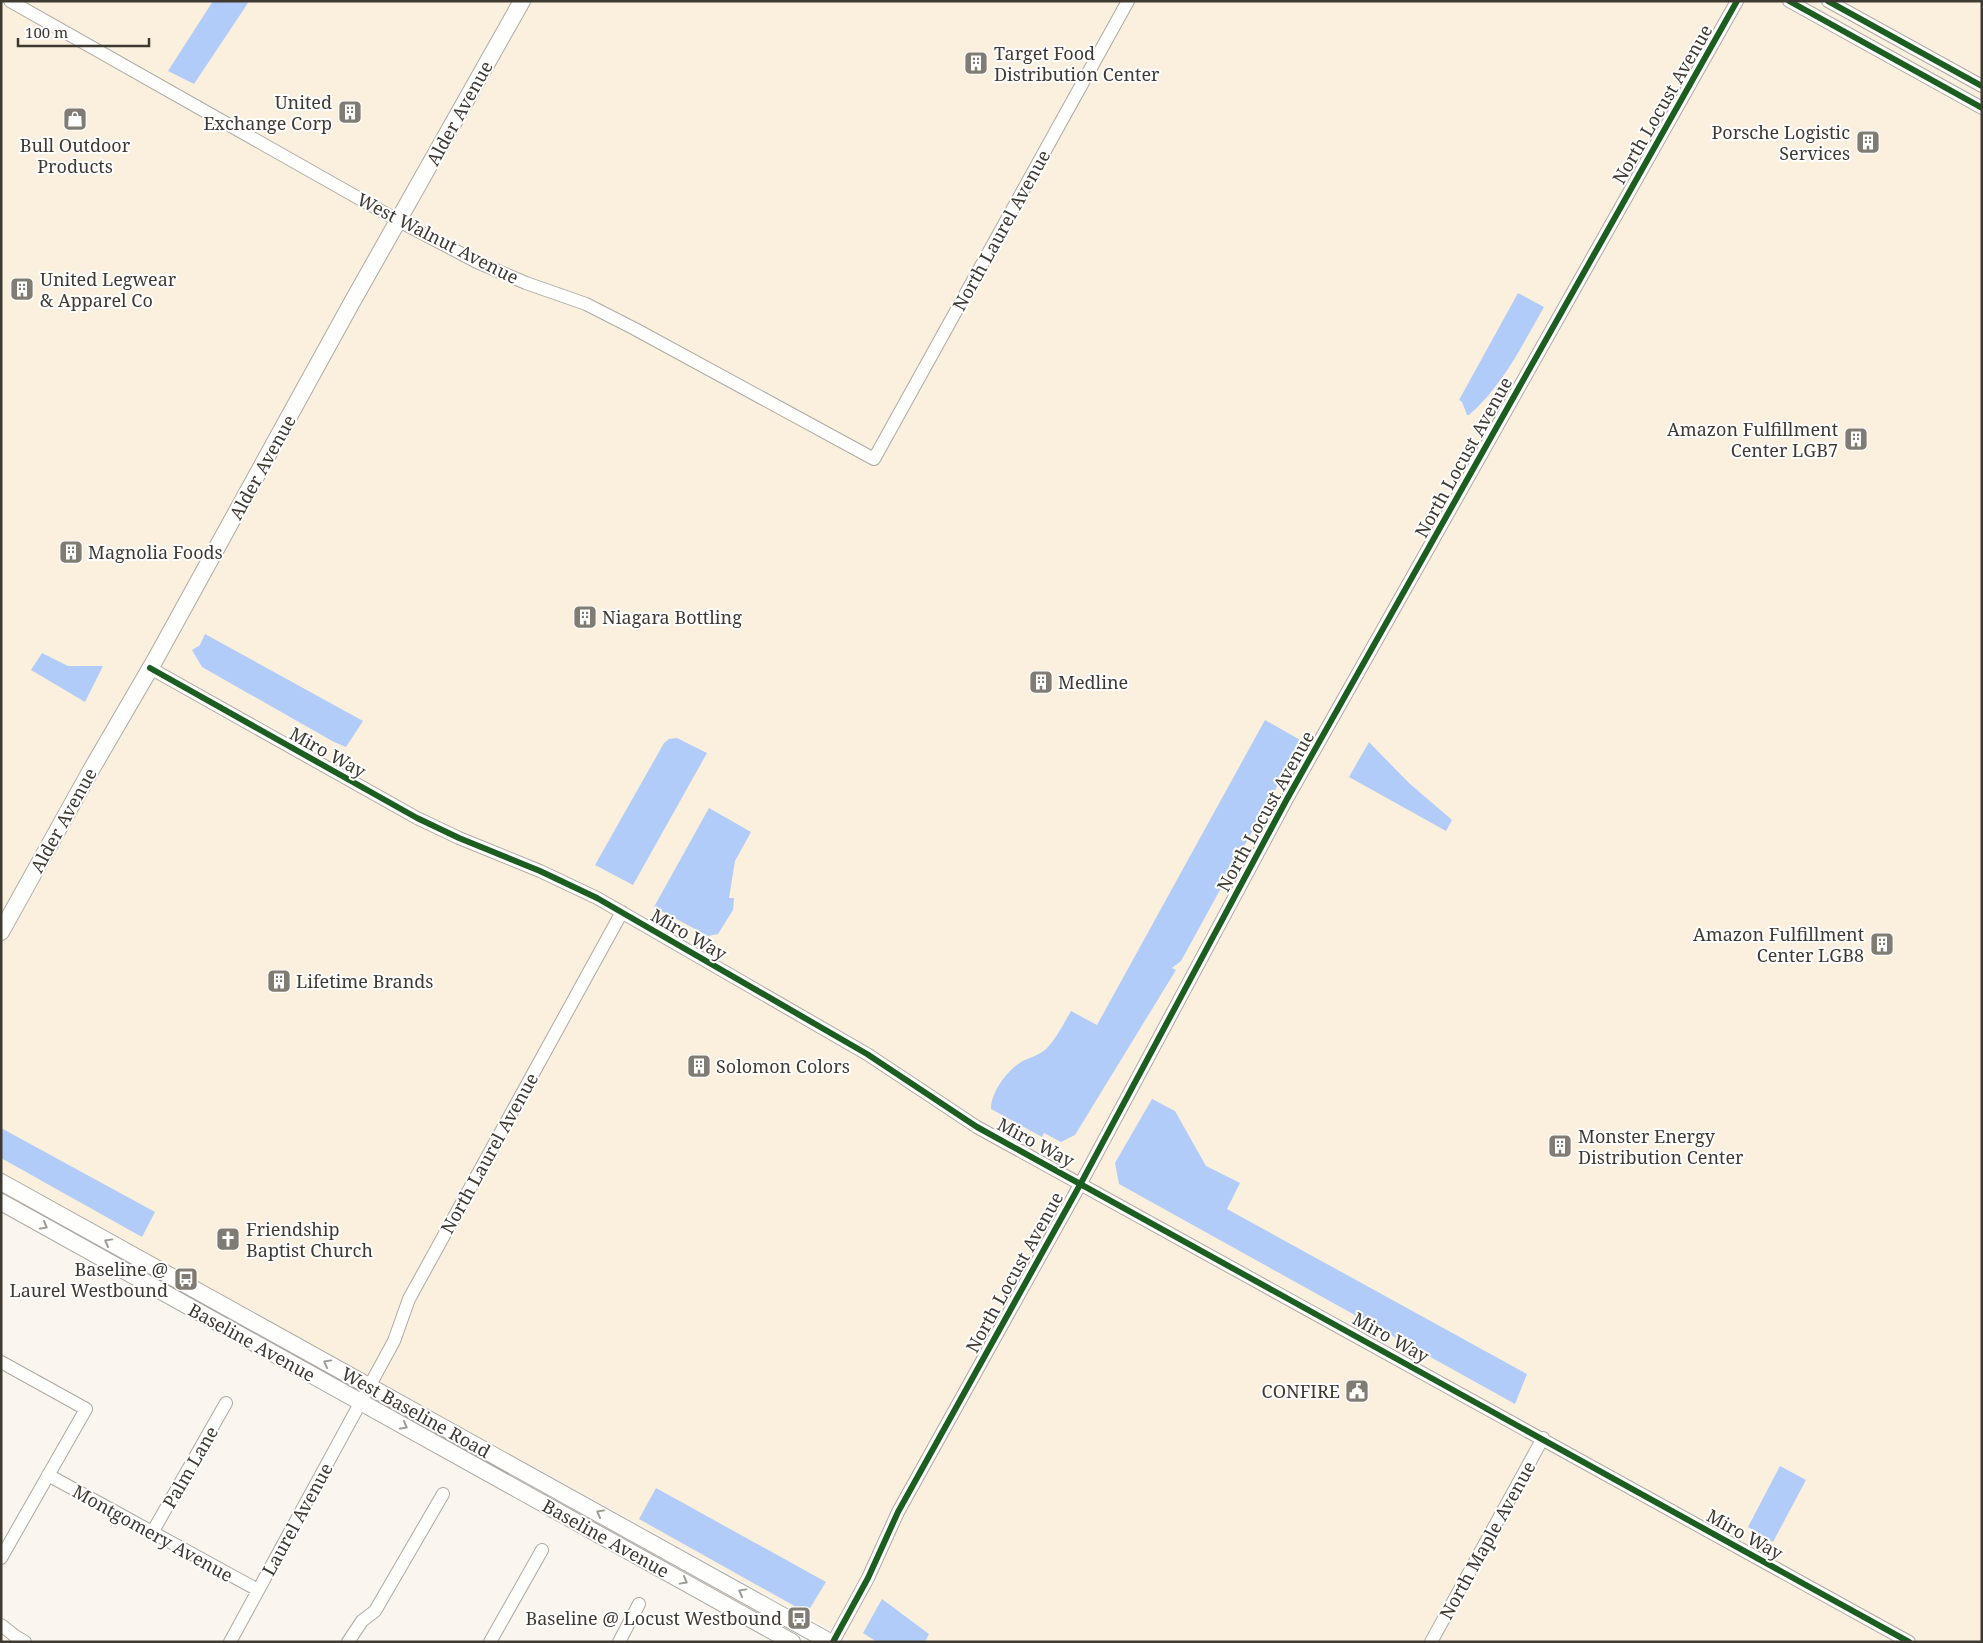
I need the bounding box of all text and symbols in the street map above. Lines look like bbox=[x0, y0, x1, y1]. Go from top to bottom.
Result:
scale bar bbox=[18, 15, 149, 47]
street label: North Locust Avenue bbox=[1607, 20, 1717, 188]
text: 100 m bbox=[25, 22, 68, 42]
place label: Target Food Distribution Center bbox=[994, 41, 1160, 86]
building icon: Target Food Distribution Center bbox=[963, 50, 989, 76]
street label: Alder Avenue bbox=[420, 56, 498, 170]
place label: United Exchange Corp bbox=[203, 90, 332, 135]
building icon: United Exchange Corp bbox=[337, 99, 363, 125]
shop icon: Bull Outdoor Products bbox=[62, 106, 88, 132]
place label: Porsche Logistic Services bbox=[1711, 120, 1850, 165]
building icon: Porsche Logistic Services bbox=[1855, 129, 1881, 155]
place label: Bull Outdoor Products bbox=[20, 133, 131, 178]
street label: North Laurel Avenue bbox=[947, 145, 1055, 315]
street label: West Walnut Avenue bbox=[353, 187, 523, 289]
place label: United Legwear & Apparel Co bbox=[40, 267, 177, 312]
building icon: United Legwear & Apparel Co bbox=[9, 276, 35, 302]
street label: North Locust Avenue bbox=[1409, 372, 1517, 542]
street label: Alder Avenue bbox=[223, 410, 301, 524]
place label: Amazon Fulfillment Center LGB7 bbox=[1667, 417, 1838, 462]
building icon: Amazon Fulfillment Center LGB7 bbox=[1843, 426, 1869, 452]
building icon: Magnolia Foods bbox=[58, 539, 84, 565]
place label: Magnolia Foods bbox=[88, 540, 223, 564]
building icon: Niagara Bottling bbox=[572, 604, 598, 630]
place label: Niagara Bottling bbox=[602, 605, 742, 629]
building icon: Medline bbox=[1028, 669, 1054, 695]
place label: Medline bbox=[1058, 670, 1128, 694]
street label: Miro Way bbox=[286, 721, 371, 783]
street label: North Locust Avenue bbox=[1211, 726, 1319, 896]
street label: Alder Avenue bbox=[24, 763, 102, 877]
street label: Miro Way bbox=[647, 903, 732, 966]
place label: Amazon Fulfillment Center LGB8 bbox=[1693, 922, 1864, 967]
building icon: Amazon Fulfillment Center LGB8 bbox=[1869, 931, 1895, 957]
building icon: Lifetime Brands bbox=[266, 968, 292, 994]
place label: Lifetime Brands bbox=[296, 969, 433, 993]
building icon: Solomon Colors bbox=[686, 1053, 712, 1079]
place label: Solomon Colors bbox=[716, 1054, 850, 1078]
street label: North Laurel Avenue bbox=[435, 1068, 543, 1238]
street label: Miro Way bbox=[993, 1112, 1079, 1173]
place label: Monster Energy Distribution Center bbox=[1578, 1124, 1744, 1169]
building icon: Monster Energy Distribution Center bbox=[1547, 1133, 1573, 1159]
street label: North Locust Avenue bbox=[960, 1187, 1068, 1357]
place label: Friendship Baptist Church bbox=[246, 1217, 373, 1262]
one-way arrow bbox=[39, 1220, 48, 1230]
church icon: Friendship Baptist Church bbox=[215, 1226, 241, 1252]
one-way arrow bbox=[105, 1238, 114, 1248]
place label: Baseline @ Laurel Westbound bbox=[9, 1257, 168, 1302]
bus stop icon: Baseline @ Laurel Westbound bbox=[173, 1266, 199, 1292]
street label: Baseline Avenue bbox=[184, 1297, 320, 1387]
street label: Miro Way bbox=[1349, 1306, 1434, 1368]
one-way arrow bbox=[324, 1359, 333, 1369]
street label: West Baseline Road bbox=[337, 1361, 495, 1463]
public building icon: CONFIRE bbox=[1344, 1378, 1370, 1404]
place label: CONFIRE bbox=[1262, 1379, 1340, 1403]
one-way arrow bbox=[398, 1420, 407, 1430]
street label: Palm Lane bbox=[157, 1422, 223, 1512]
street label: North Maple Avenue bbox=[1434, 1457, 1540, 1623]
street label: Laurel Avenue bbox=[256, 1458, 338, 1580]
street label: Montgomery Avenue bbox=[69, 1479, 237, 1587]
street label: Baseline Avenue bbox=[538, 1493, 674, 1583]
street label: Miro Way bbox=[1703, 1503, 1788, 1565]
one-way arrow bbox=[596, 1509, 605, 1519]
one-way arrow bbox=[678, 1575, 687, 1585]
one-way arrow bbox=[738, 1589, 747, 1599]
bus stop icon: Baseline @ Locust Westbound bbox=[786, 1605, 812, 1631]
place label: Baseline @ Locust Westbound bbox=[525, 1606, 782, 1630]

